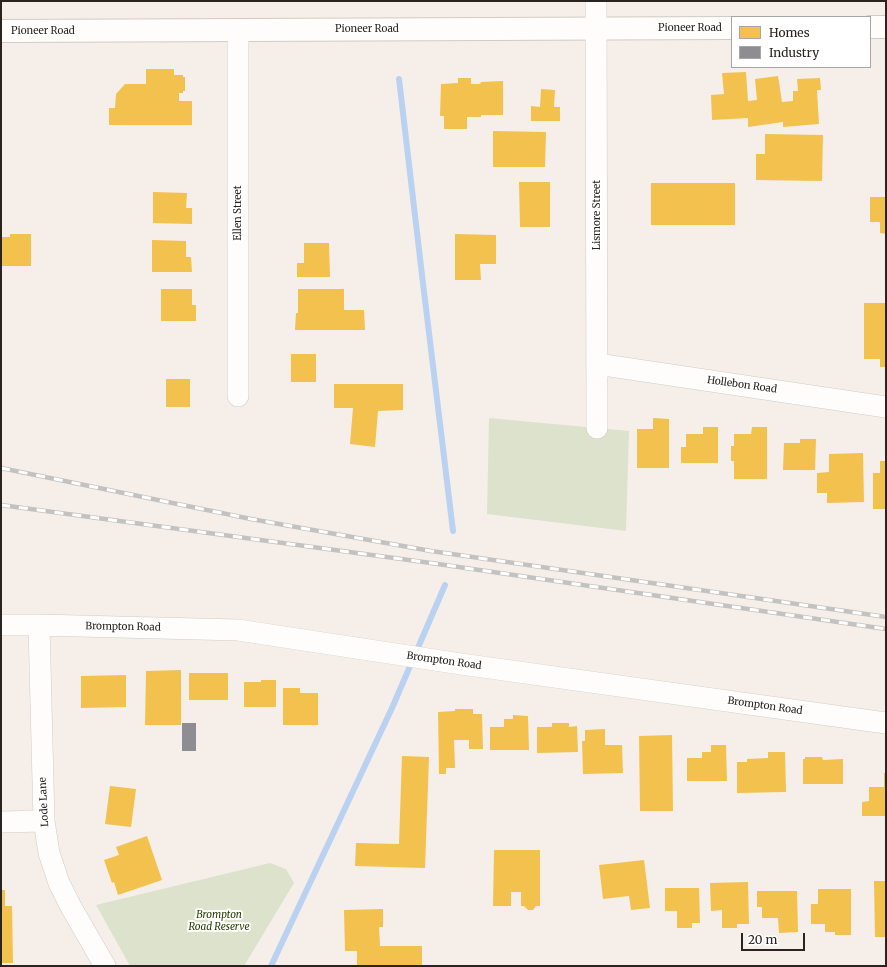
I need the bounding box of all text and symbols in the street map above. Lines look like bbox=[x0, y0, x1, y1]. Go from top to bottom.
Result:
legend bbox=[731, 16, 871, 68]
street label: Pioneer Road bbox=[658, 22, 722, 34]
street label: Pioneer Road bbox=[335, 23, 399, 35]
street label: Pioneer Road bbox=[11, 25, 75, 37]
text: Homes bbox=[769, 25, 810, 40]
text: Industry bbox=[769, 45, 819, 60]
street label: Lismore Street bbox=[591, 180, 603, 250]
street label: Ellen Street bbox=[232, 185, 244, 241]
street label: Hollebon Road bbox=[706, 374, 778, 396]
street label: Brompton Road bbox=[85, 620, 161, 634]
street label: Brompton Road bbox=[406, 650, 482, 672]
street label: Brompton Road bbox=[727, 695, 803, 717]
street label: Lode Lane bbox=[37, 777, 51, 827]
park label: Brompton Road Reserve bbox=[188, 909, 250, 932]
scale bar bbox=[743, 925, 807, 951]
text: 20 m bbox=[748, 932, 777, 947]

